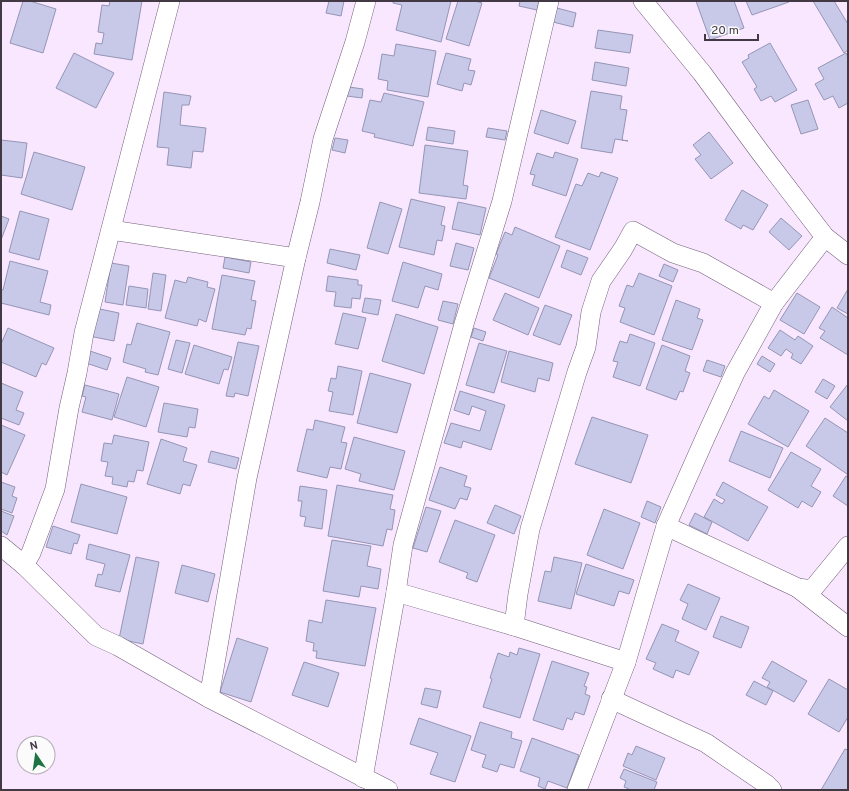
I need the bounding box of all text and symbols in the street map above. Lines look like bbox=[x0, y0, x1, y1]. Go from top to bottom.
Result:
scale bar bbox=[705, 16, 758, 42]
text: 20 m bbox=[711, 23, 739, 39]
north arrow bbox=[16, 735, 56, 775]
text: N bbox=[29, 739, 39, 754]

